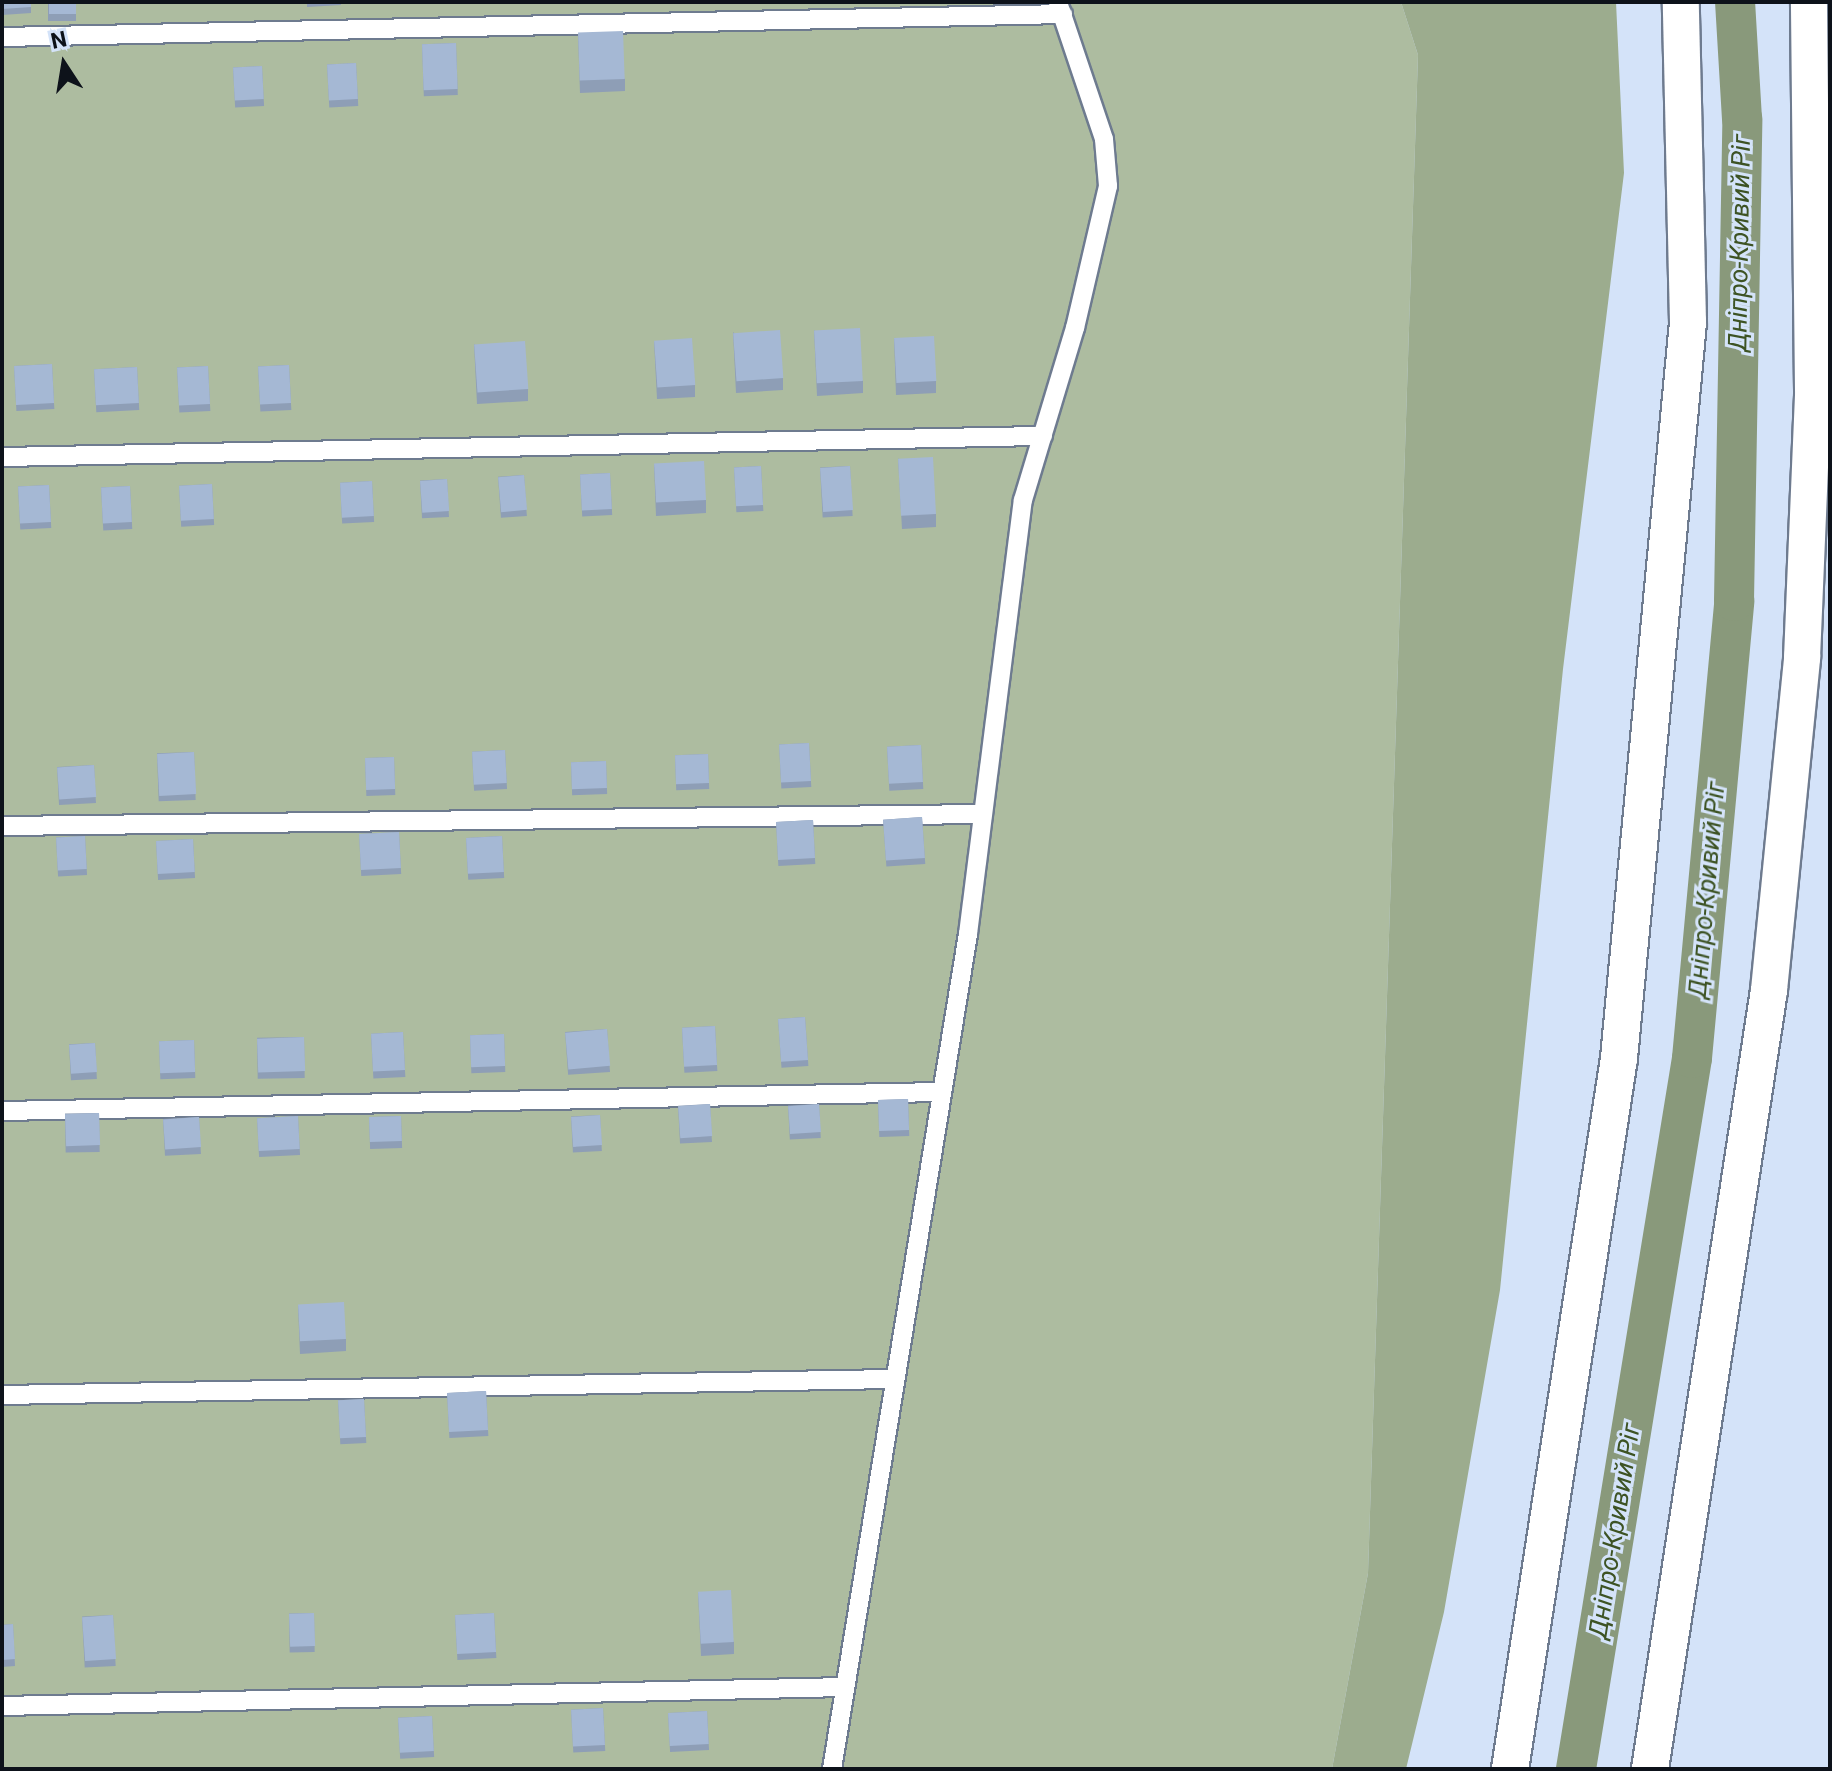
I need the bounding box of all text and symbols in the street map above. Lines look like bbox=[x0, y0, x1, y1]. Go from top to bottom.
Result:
north arrow bbox=[24, 24, 104, 104]
text: N bbox=[49, 26, 69, 54]
water label: Дніпро-Кривий Ріг bbox=[1723, 134, 1757, 352]
water label: Дніпро-Кривий Ріг bbox=[1682, 781, 1732, 999]
water label: Дніпро-Кривий Ріг bbox=[1583, 1421, 1647, 1641]

